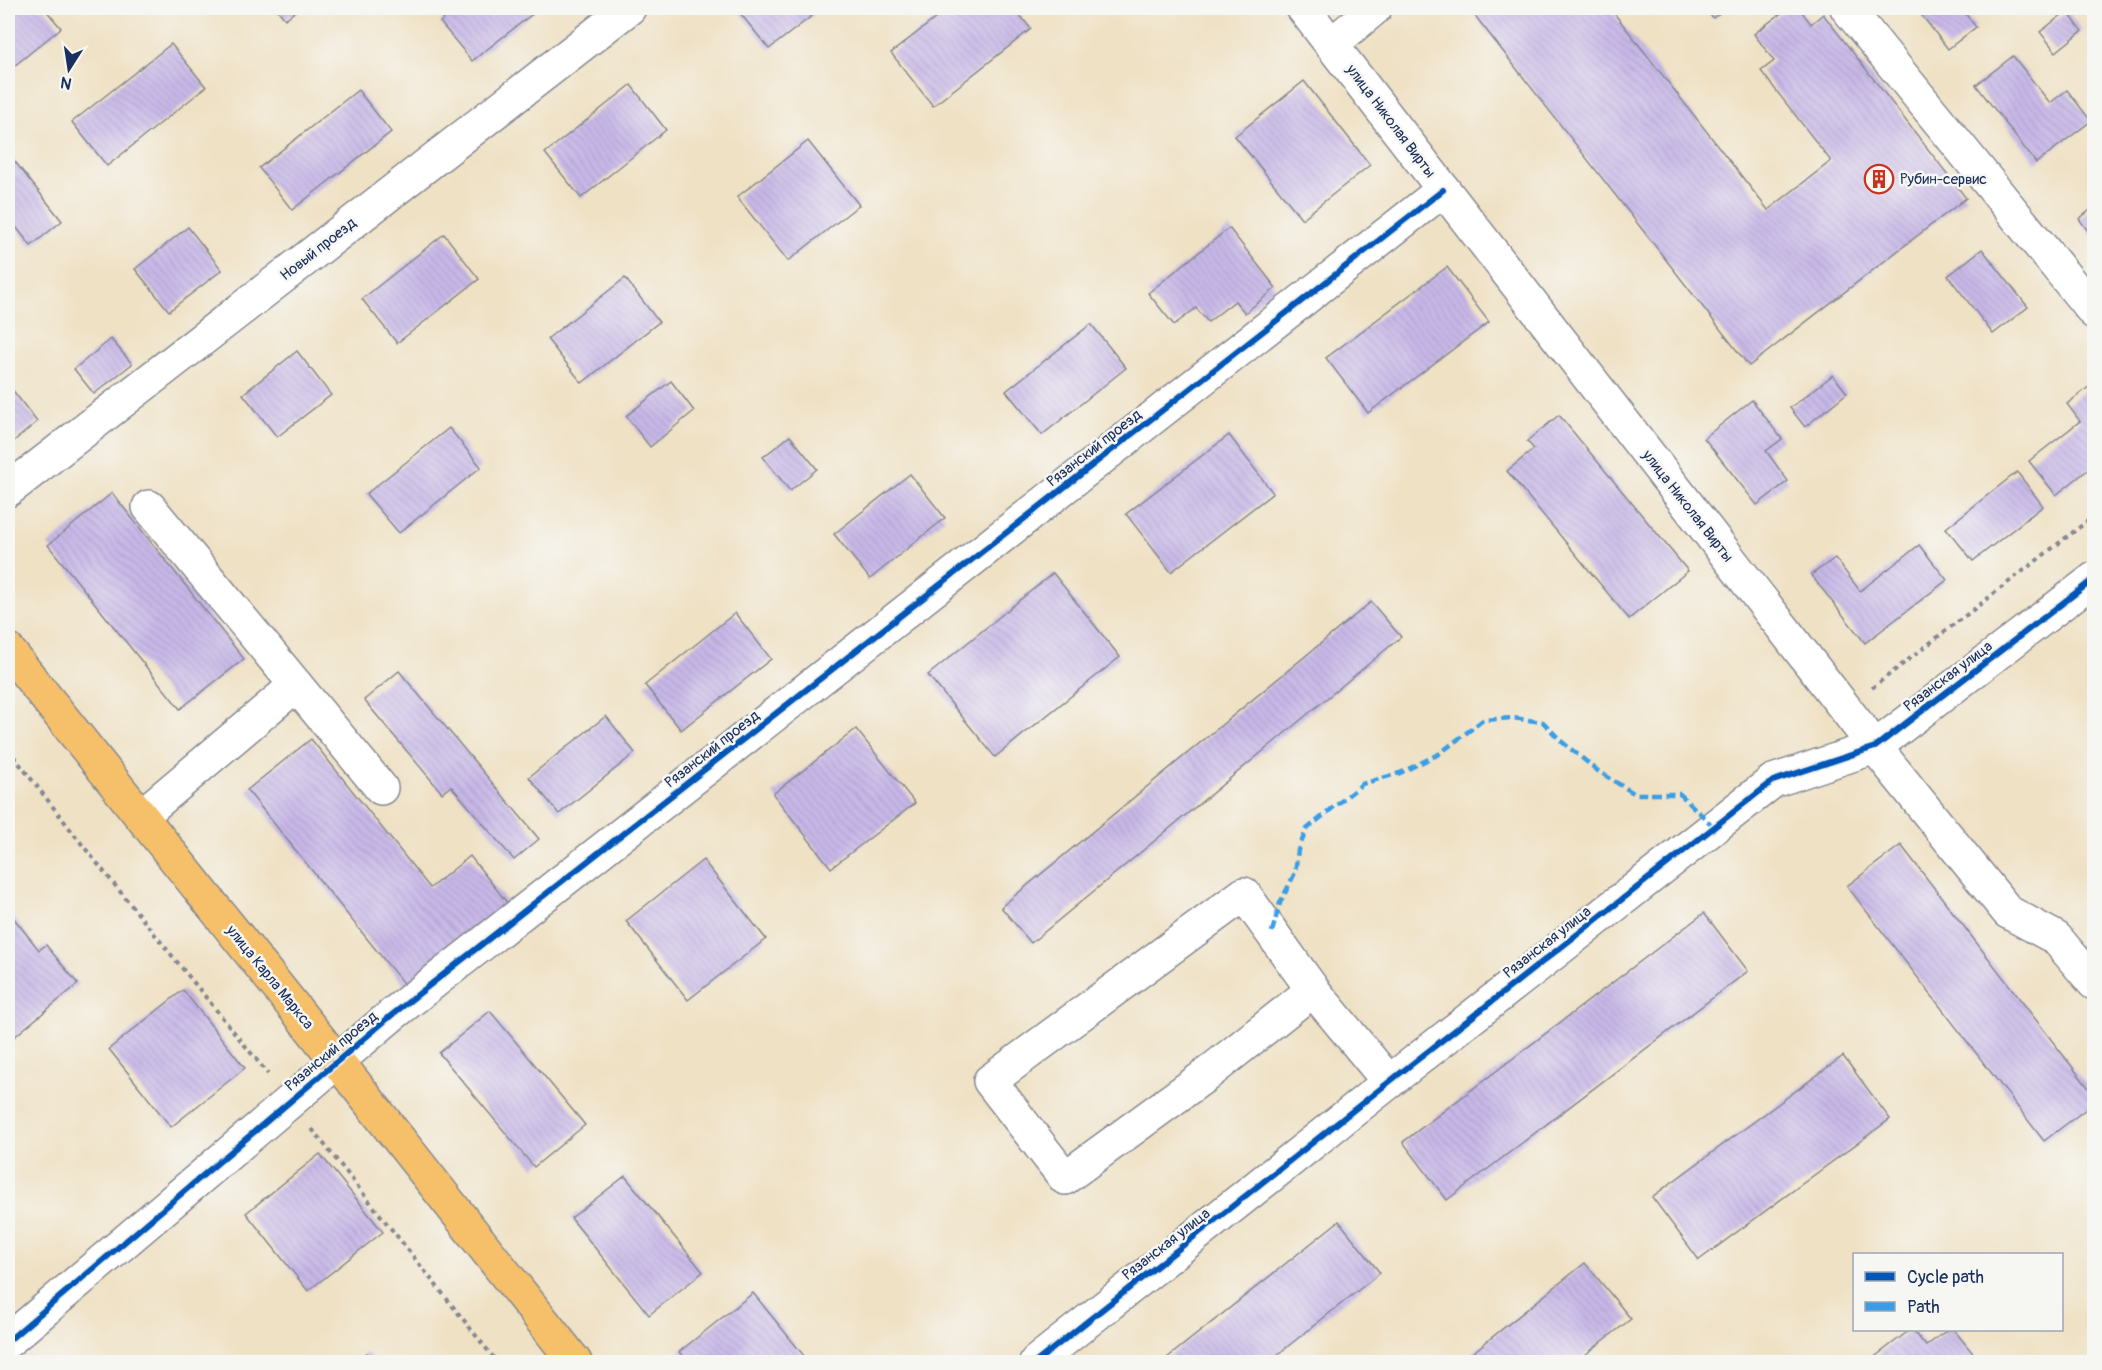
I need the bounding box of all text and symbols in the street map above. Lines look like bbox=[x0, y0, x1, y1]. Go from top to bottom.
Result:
north arrow bbox=[39, 39, 99, 99]
street label: улица Николая Вирты bbox=[1341, 60, 1439, 182]
text: N bbox=[59, 72, 73, 94]
building icon: Рубин-сервис bbox=[1863, 163, 1895, 195]
place label: Рубин-сервис bbox=[1900, 170, 1987, 189]
street label: Новый проезд bbox=[276, 214, 360, 285]
street label: Рязанский проезд bbox=[1043, 405, 1146, 491]
street label: улица Николая Вирты bbox=[1637, 446, 1737, 566]
street label: Рязанская улица bbox=[1900, 637, 1996, 716]
street label: Рязанский проезд bbox=[661, 706, 764, 792]
street label: Рязанская улица bbox=[1500, 902, 1595, 983]
street label: улица Карла Маркса bbox=[221, 921, 317, 1033]
street label: Рязанский проезд bbox=[281, 1007, 382, 1096]
street label: Рязанская улица bbox=[1119, 1204, 1214, 1285]
legend bbox=[1853, 1253, 2063, 1331]
text: Cycle path bbox=[1907, 1266, 1984, 1289]
text: Path bbox=[1907, 1296, 1940, 1319]

